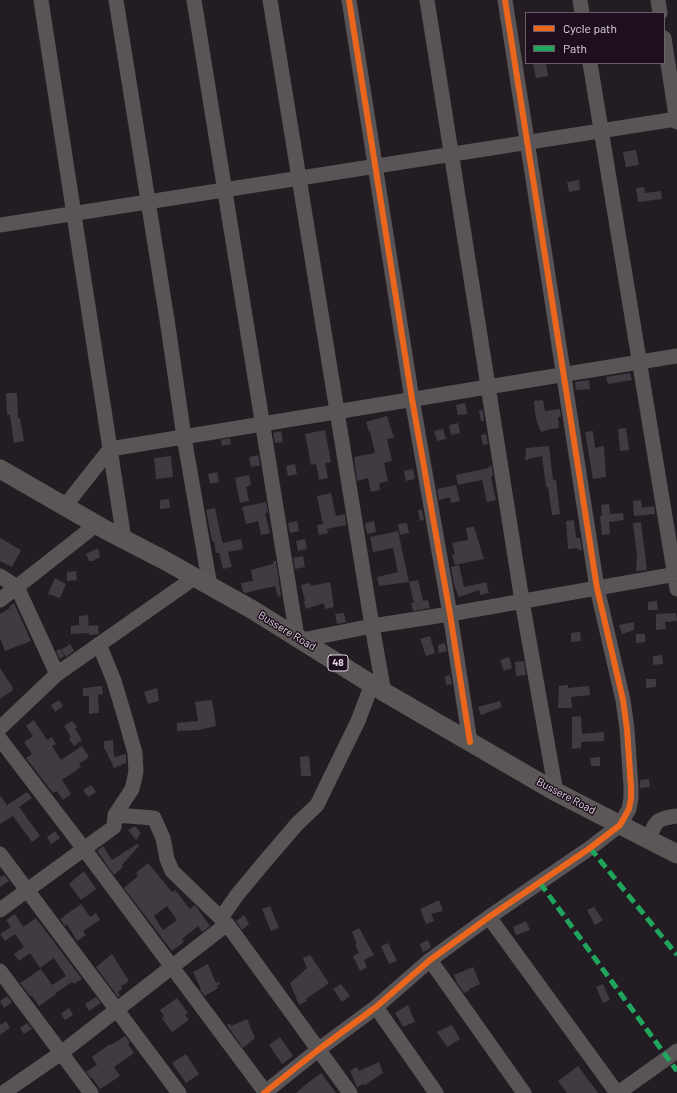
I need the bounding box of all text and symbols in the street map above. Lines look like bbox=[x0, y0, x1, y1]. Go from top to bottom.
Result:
legend bbox=[525, 12, 665, 64]
text: Cycle path bbox=[563, 21, 617, 35]
text: Path bbox=[563, 41, 587, 55]
street label: Bussere Road bbox=[256, 609, 318, 653]
road number: 48 bbox=[328, 655, 348, 671]
street label: Bussere Road bbox=[534, 775, 598, 817]

